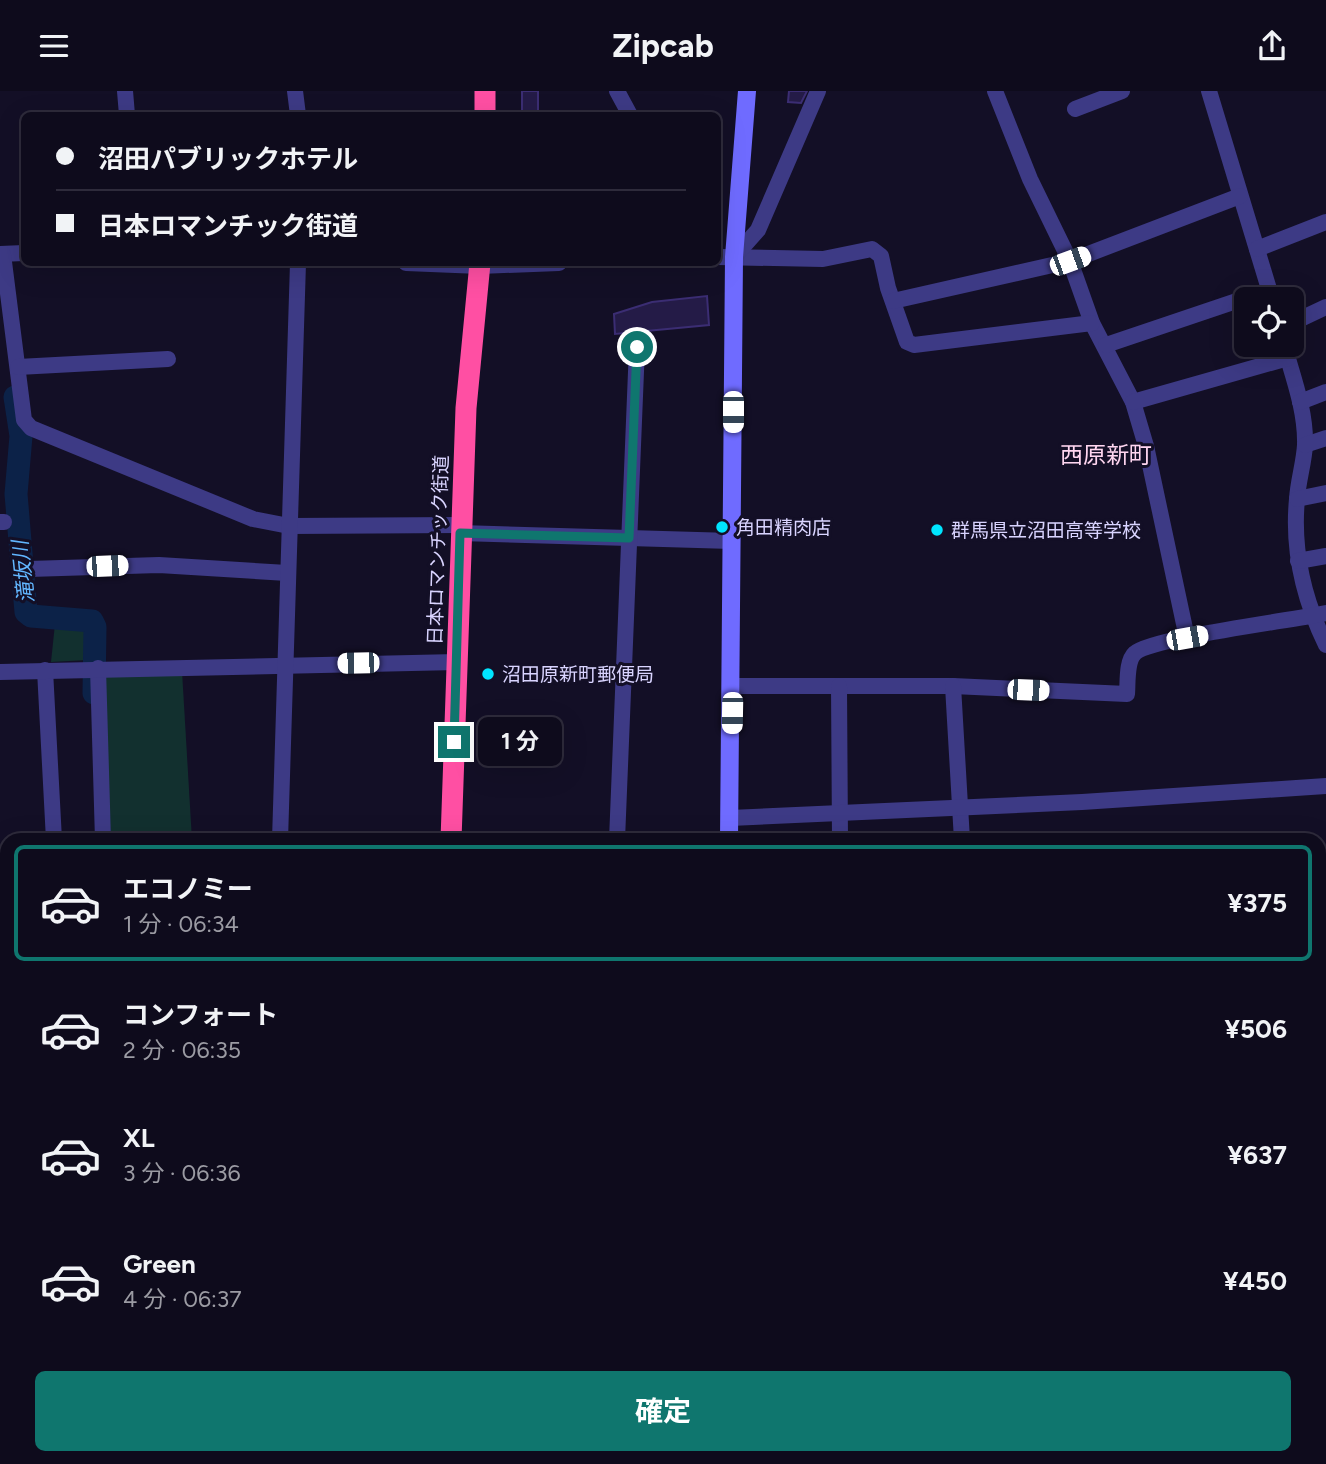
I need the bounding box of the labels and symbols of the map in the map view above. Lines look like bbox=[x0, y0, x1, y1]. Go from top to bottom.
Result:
car bbox=[1047, 244, 1094, 278]
route start bbox=[621, 331, 653, 363]
car bbox=[723, 391, 744, 433]
district label: 西原新町 bbox=[1060, 441, 1152, 469]
street label: 日本ロマンチック街道 bbox=[423, 455, 453, 645]
place label: 角田精肉店 bbox=[736, 516, 831, 539]
marker: 角田精肉店 bbox=[714, 519, 730, 535]
place label: 群馬県立沼田高等学校 bbox=[951, 519, 1141, 542]
marker: 群馬県立沼田高等学校 bbox=[929, 522, 945, 538]
water label: 滝坂川 bbox=[7, 537, 39, 605]
car bbox=[86, 555, 129, 577]
car bbox=[1165, 624, 1210, 652]
car bbox=[337, 652, 380, 674]
place label: 沼田原新町郵便局 bbox=[502, 663, 654, 686]
marker: 沼田原新町郵便局 bbox=[480, 666, 496, 682]
car bbox=[1007, 679, 1050, 701]
car bbox=[722, 692, 743, 734]
callout: 1 分 bbox=[478, 717, 562, 767]
route end bbox=[438, 726, 470, 758]

